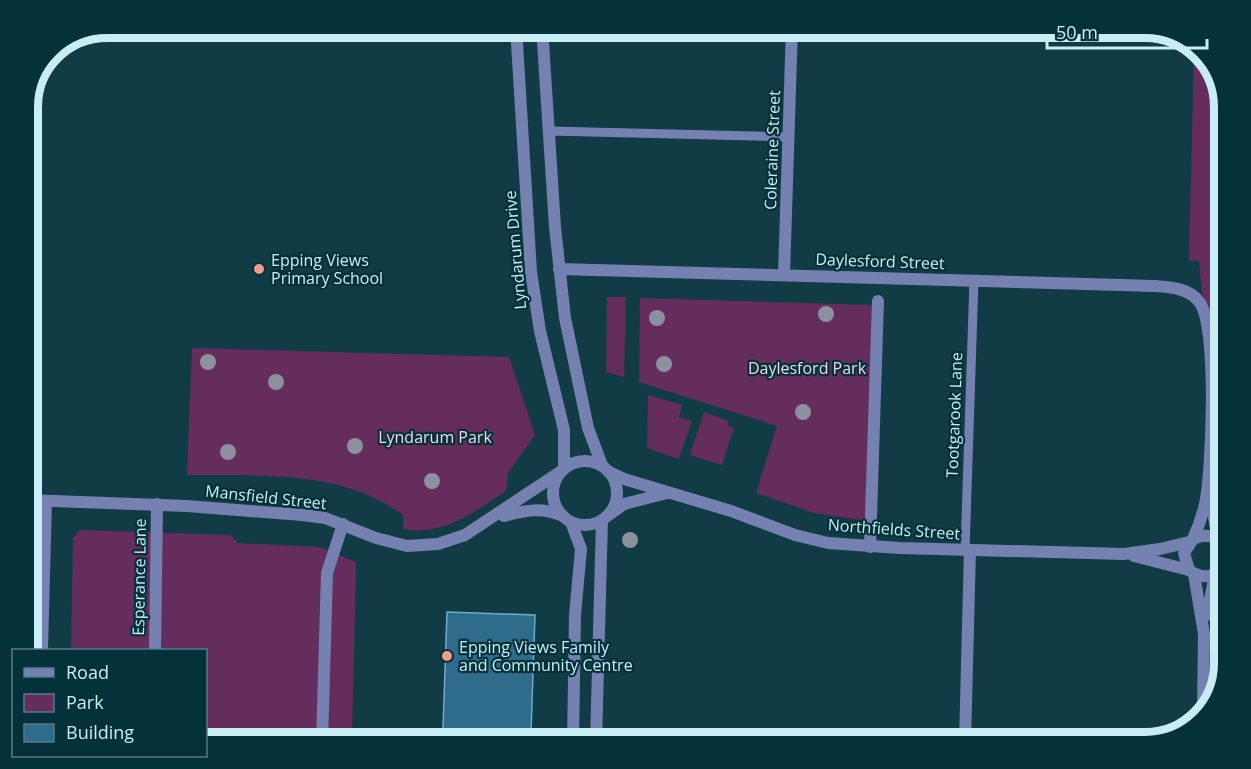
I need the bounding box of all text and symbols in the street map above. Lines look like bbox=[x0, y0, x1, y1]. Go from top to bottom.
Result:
scale bar bbox=[1047, 12, 1208, 50]
text: 50 m bbox=[1056, 20, 1098, 44]
street label: Coleraine Street bbox=[759, 89, 785, 210]
street label: Lyndarum Drive bbox=[499, 190, 531, 310]
street label: Daylesford Street bbox=[815, 248, 945, 274]
place label: Epping Views Primary School bbox=[271, 249, 383, 289]
marker: Epping Views Primary School bbox=[252, 262, 266, 276]
street label: Tootgarook Lane bbox=[941, 352, 967, 478]
park label: Daylesford Park bbox=[748, 357, 867, 379]
park label: Lyndarum Park bbox=[378, 426, 492, 448]
street label: Mansfield Street bbox=[204, 480, 328, 514]
street label: Northfields Street bbox=[827, 513, 961, 545]
street label: Esperance Lane bbox=[127, 518, 151, 636]
place label: Epping Views Family and Community Centre bbox=[459, 636, 633, 676]
legend bbox=[12, 649, 207, 757]
marker: Epping Views Family and Community Centre bbox=[440, 649, 454, 663]
text: Road bbox=[66, 660, 109, 684]
text: Park bbox=[66, 690, 104, 714]
text: Building bbox=[66, 720, 134, 744]

